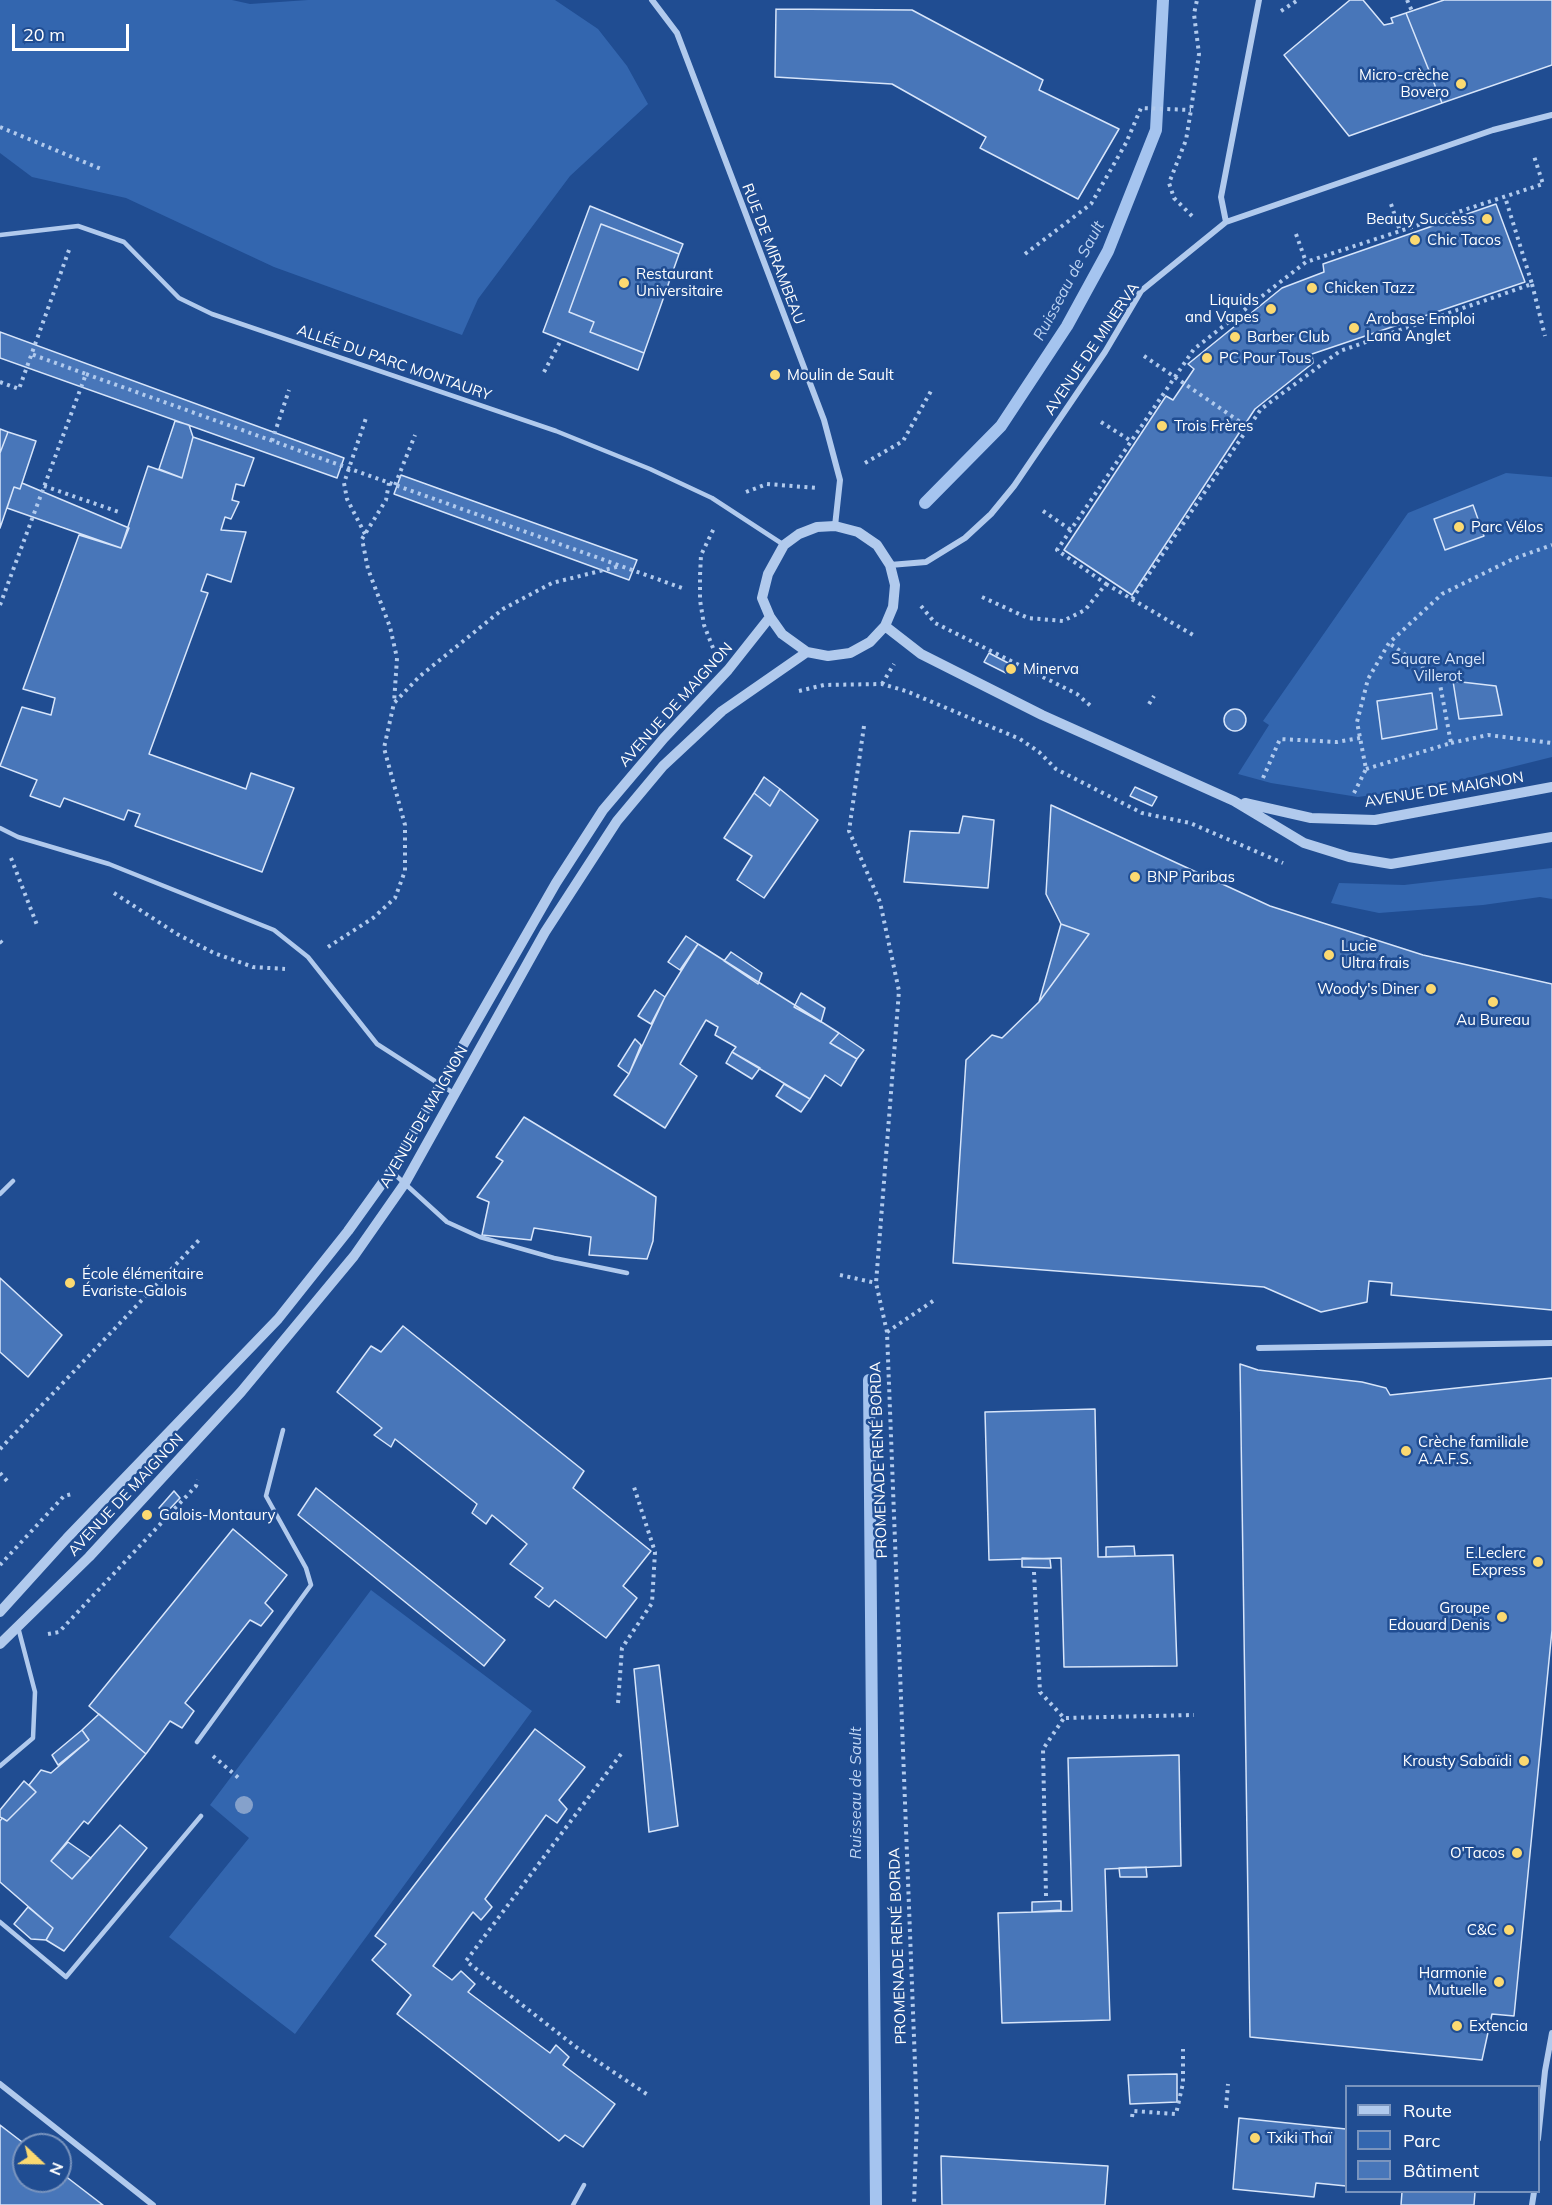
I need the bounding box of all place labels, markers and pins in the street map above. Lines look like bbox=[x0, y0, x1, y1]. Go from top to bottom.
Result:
place label: Micro-crèche Bovero bbox=[1359, 66, 1449, 101]
marker: Micro-crèche Bovero bbox=[1454, 77, 1468, 91]
place label: Beauty Success bbox=[1366, 210, 1475, 228]
marker: Beauty Success bbox=[1480, 212, 1494, 226]
place label: Chic Tacos bbox=[1427, 231, 1501, 249]
marker: Chic Tacos bbox=[1408, 233, 1422, 247]
place label: Restaurant Universitaire bbox=[636, 265, 723, 300]
marker: Restaurant Universitaire bbox=[617, 276, 631, 290]
place label: Chicken Tazz bbox=[1324, 279, 1415, 297]
marker: Chicken Tazz bbox=[1305, 281, 1319, 295]
place label: Liquids and Vapes bbox=[1185, 291, 1259, 326]
marker: Liquids and Vapes bbox=[1264, 302, 1278, 316]
place label: Arobase Emploi Lana Anglet bbox=[1366, 310, 1475, 345]
marker: Arobase Emploi Lana Anglet bbox=[1347, 321, 1361, 335]
place label: Barber Club bbox=[1247, 328, 1330, 346]
marker: Barber Club bbox=[1228, 330, 1242, 344]
place label: PC Pour Tous bbox=[1219, 349, 1311, 367]
marker: PC Pour Tous bbox=[1200, 351, 1214, 365]
place label: Moulin de Sault bbox=[787, 366, 894, 384]
marker: Moulin de Sault bbox=[768, 368, 782, 382]
place label: Trois Frères bbox=[1174, 417, 1253, 435]
marker: Trois Frères bbox=[1155, 419, 1169, 433]
place label: Parc Vélos bbox=[1471, 518, 1543, 536]
marker: Parc Vélos bbox=[1452, 520, 1466, 534]
place label: Minerva bbox=[1023, 660, 1079, 678]
marker: Minerva bbox=[1004, 662, 1018, 676]
place label: BNP Paribas bbox=[1147, 868, 1235, 886]
marker: BNP Paribas bbox=[1128, 870, 1142, 884]
place label: Lucie Ultra frais bbox=[1341, 937, 1410, 972]
marker: Lucie Ultra frais bbox=[1322, 948, 1336, 962]
place label: Woody's Diner bbox=[1317, 980, 1419, 998]
marker: Woody's Diner bbox=[1424, 982, 1438, 996]
marker: Au Bureau bbox=[1486, 995, 1500, 1009]
place label: Au Bureau bbox=[1456, 1011, 1530, 1029]
place label: École élémentaire Évariste-Galois bbox=[82, 1265, 204, 1300]
marker: École élémentaire Évariste-Galois bbox=[63, 1276, 77, 1290]
place label: Crèche familiale A.A.F.S. bbox=[1418, 1433, 1529, 1468]
marker: Crèche familiale A.A.F.S. bbox=[1399, 1444, 1413, 1458]
place label: Galois-Montaury bbox=[159, 1506, 276, 1524]
marker: Galois-Montaury bbox=[140, 1508, 154, 1522]
place label: E.Leclerc Express bbox=[1465, 1544, 1526, 1579]
marker: E.Leclerc Express bbox=[1531, 1555, 1545, 1569]
place label: Groupe Edouard Denis bbox=[1389, 1599, 1490, 1634]
marker: Groupe Edouard Denis bbox=[1495, 1610, 1509, 1624]
place label: Krousty Sabaïdi bbox=[1403, 1752, 1512, 1770]
marker: Krousty Sabaïdi bbox=[1517, 1754, 1531, 1768]
place label: O'Tacos bbox=[1450, 1844, 1505, 1862]
marker: O'Tacos bbox=[1510, 1846, 1524, 1860]
place label: C&C bbox=[1467, 1921, 1497, 1939]
marker: C&C bbox=[1502, 1923, 1516, 1937]
place label: Harmonie Mutuelle bbox=[1419, 1964, 1487, 1999]
marker: Harmonie Mutuelle bbox=[1492, 1975, 1506, 1989]
place label: Extencia bbox=[1469, 2017, 1528, 2035]
marker: Extencia bbox=[1450, 2019, 1464, 2033]
place label: Txiki Thaï bbox=[1267, 2129, 1332, 2147]
marker: Txiki Thaï bbox=[1248, 2131, 1262, 2145]

